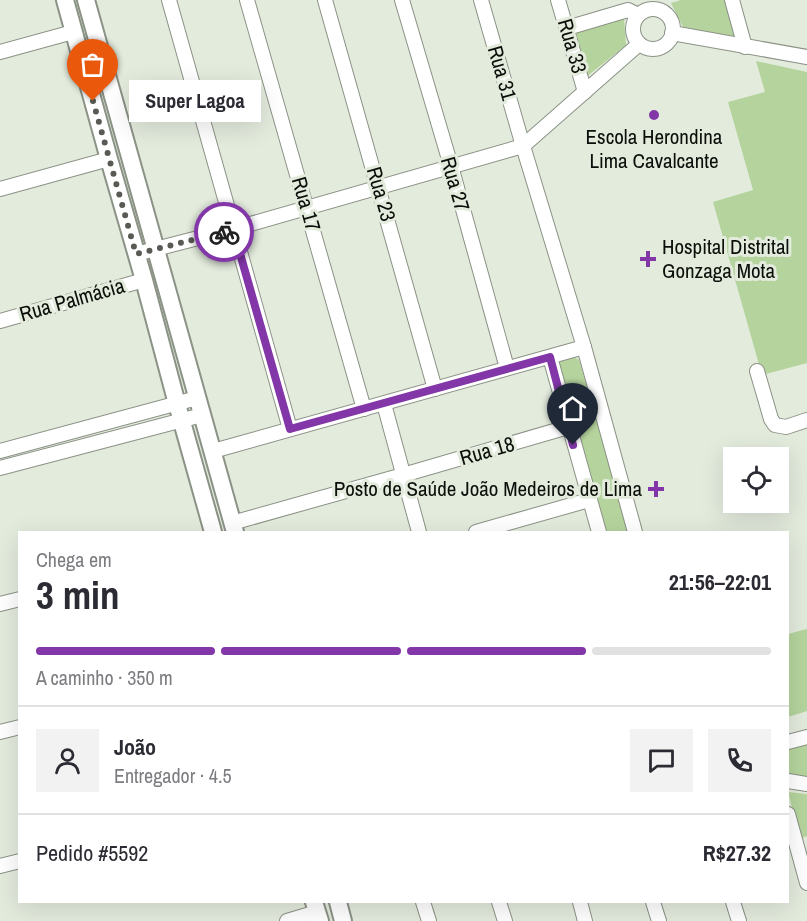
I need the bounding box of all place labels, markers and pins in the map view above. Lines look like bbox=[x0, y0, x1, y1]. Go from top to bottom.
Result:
pin bbox=[67, 39, 118, 101]
callout: Super Lagoa bbox=[129, 80, 261, 122]
marker: Escola Herondina Lima Cavalcante bbox=[647, 108, 661, 122]
place label: Escola Herondina Lima Cavalcante bbox=[586, 122, 723, 175]
place label: Hospital Distrital Gonzaga Mota bbox=[662, 232, 789, 285]
marker: Hospital Distrital Gonzaga Mota bbox=[639, 250, 657, 268]
pin bbox=[547, 383, 598, 445]
place label: Posto de Saúde João Medeiros de Lima bbox=[334, 474, 642, 503]
marker: Posto de Saúde João Medeiros de Lima bbox=[647, 480, 665, 498]

